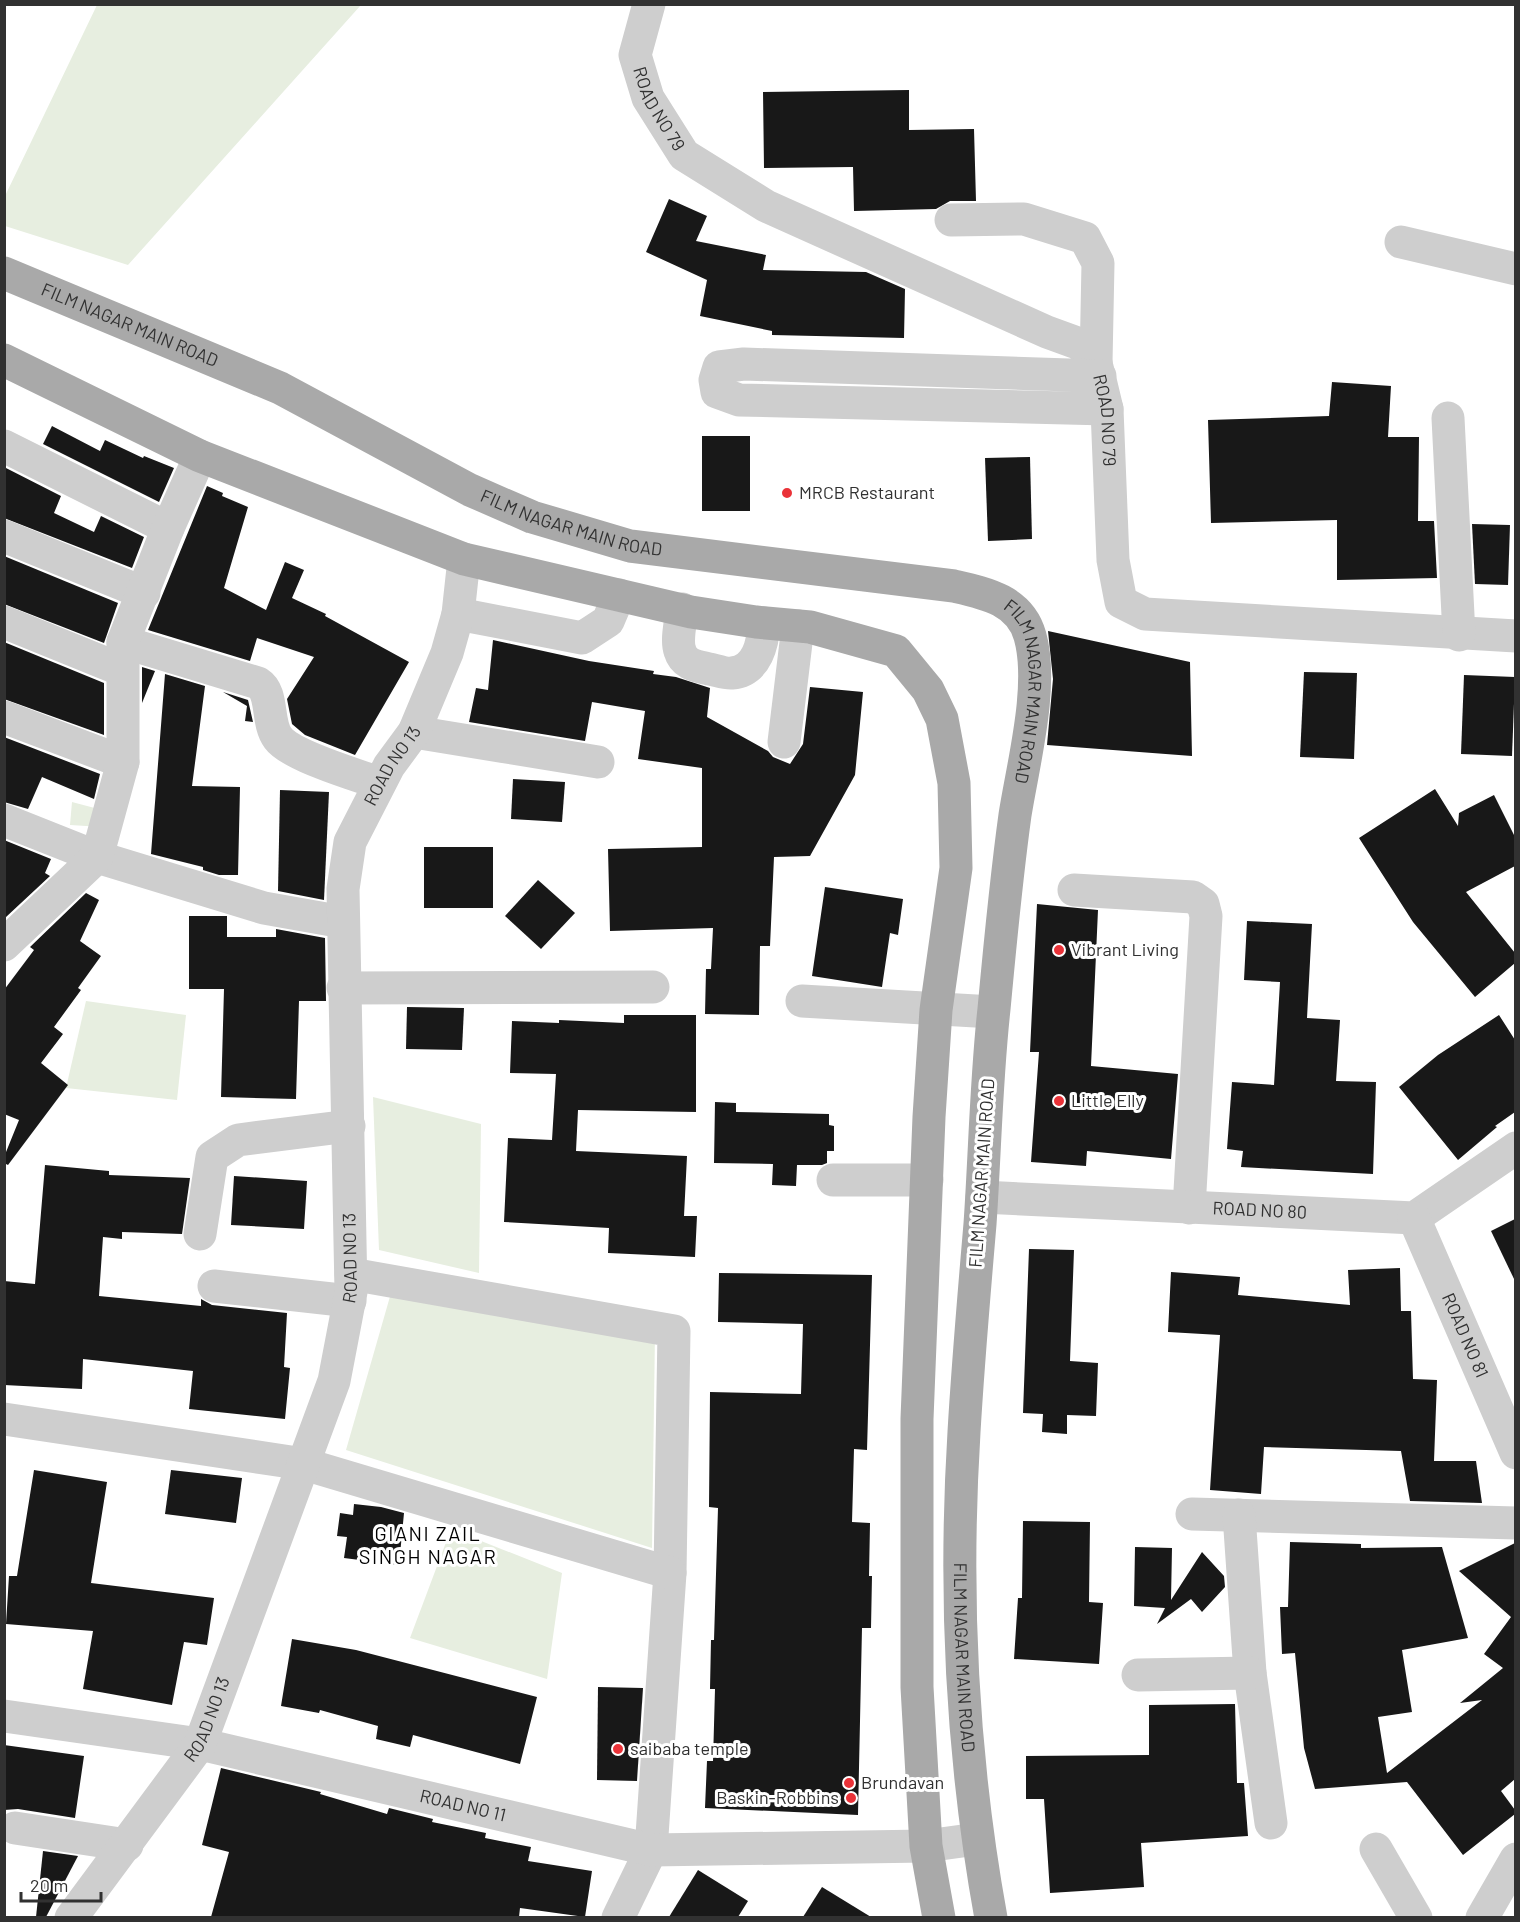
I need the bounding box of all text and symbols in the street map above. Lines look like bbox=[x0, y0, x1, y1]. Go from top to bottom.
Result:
street label: ROAD NO 79 bbox=[629, 64, 690, 155]
street label: FILM NAGAR MAIN ROAD bbox=[38, 278, 222, 371]
street label: ROAD NO 79 bbox=[1089, 372, 1121, 467]
place label: MRCB Restaurant bbox=[799, 481, 935, 503]
street label: FILM NAGAR MAIN ROAD bbox=[477, 484, 664, 560]
marker: MRCB Restaurant bbox=[780, 486, 794, 500]
street label: FILM NAGAR MAIN ROAD bbox=[1000, 594, 1047, 785]
street label: ROAD NO 13 bbox=[359, 723, 425, 809]
place label: Vibrant Living bbox=[1071, 938, 1179, 960]
marker: Vibrant Living bbox=[1052, 943, 1066, 957]
street label: FILM NAGAR MAIN ROAD bbox=[963, 1078, 999, 1268]
place label: Little Elly bbox=[1071, 1089, 1144, 1111]
marker: Little Elly bbox=[1052, 1094, 1066, 1108]
street label: ROAD NO 80 bbox=[1212, 1196, 1307, 1223]
street label: ROAD NO 13 bbox=[337, 1213, 361, 1305]
street label: ROAD NO 81 bbox=[1438, 1289, 1494, 1381]
district label: GIANI ZAIL SINGH NAGAR bbox=[359, 1521, 497, 1568]
street label: FILM NAGAR MAIN ROAD bbox=[950, 1563, 980, 1753]
street label: ROAD NO 13 bbox=[179, 1674, 234, 1766]
place label: saibaba temple bbox=[630, 1737, 749, 1759]
marker: saibaba temple bbox=[611, 1742, 625, 1756]
place label: Brundavan bbox=[861, 1771, 944, 1793]
marker: Brundavan bbox=[842, 1776, 856, 1790]
street label: ROAD NO 11 bbox=[418, 1784, 508, 1826]
place label: Baskin-Robbins bbox=[716, 1786, 839, 1808]
marker: Baskin-Robbins bbox=[844, 1791, 858, 1805]
scale bar bbox=[21, 1865, 100, 1903]
text: 20 m bbox=[30, 1874, 68, 1896]

